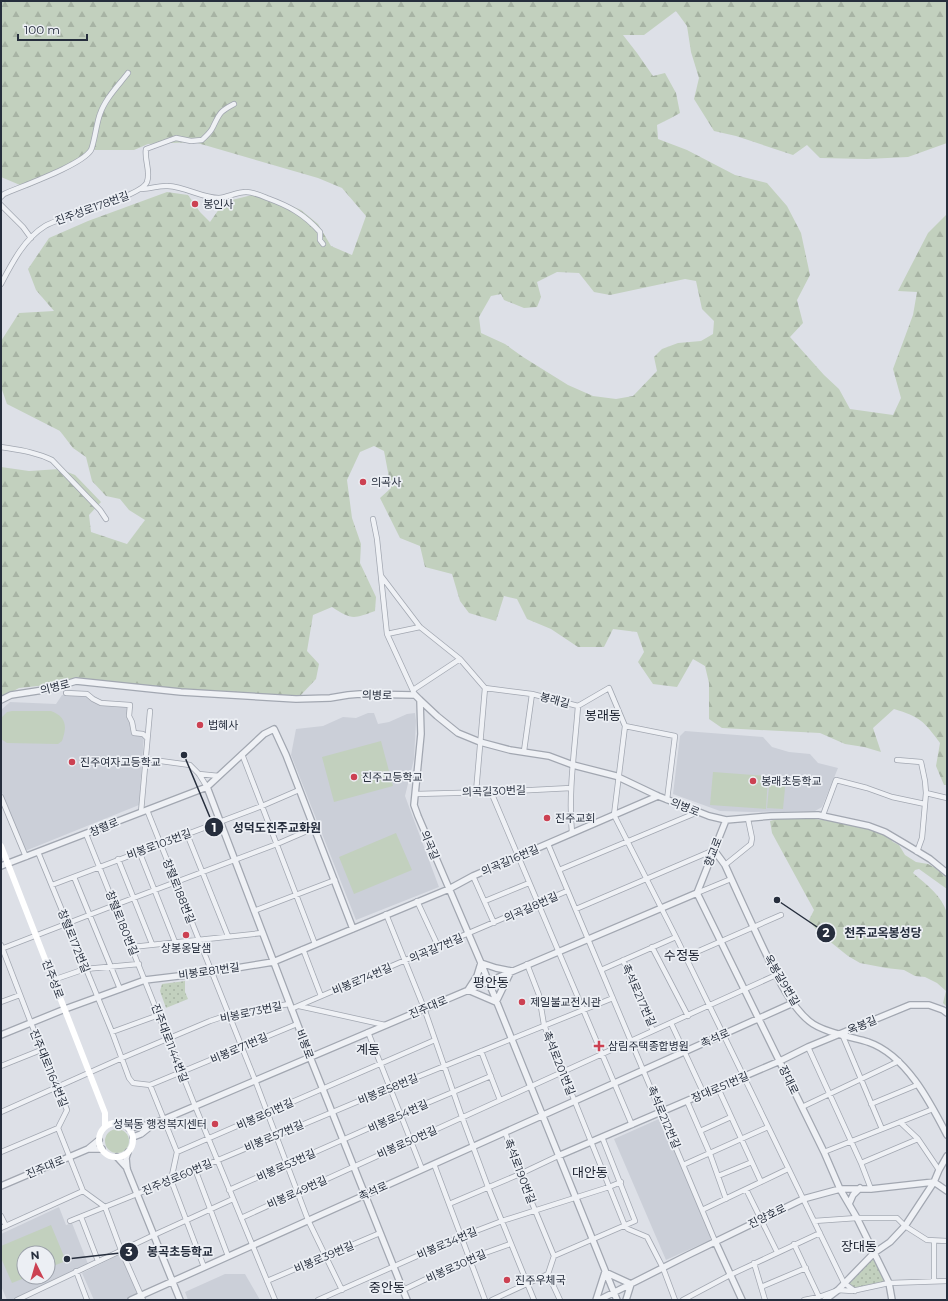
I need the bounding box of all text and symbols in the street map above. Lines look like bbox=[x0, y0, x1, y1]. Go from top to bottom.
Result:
scale bar bbox=[18, 16, 87, 42]
text: 100 m bbox=[24, 22, 60, 37]
street label: 진주성로178번길 bbox=[53, 188, 131, 228]
place label: 봉인사 bbox=[203, 197, 233, 211]
marker: 봉인사 bbox=[190, 199, 200, 209]
place label: 의곡사 bbox=[371, 475, 401, 489]
marker: 의곡사 bbox=[358, 477, 368, 487]
street label: 의병로 bbox=[39, 677, 71, 697]
street label: 의병로 bbox=[362, 688, 392, 702]
street label: 봉래길 bbox=[539, 689, 571, 711]
district label: 봉래동 bbox=[585, 707, 621, 723]
place label: 법혜사 bbox=[208, 718, 238, 732]
marker: 법혜사 bbox=[195, 720, 205, 730]
place label: 진주여자고등학교 bbox=[80, 755, 161, 769]
marker: 진주여자고등학교 bbox=[67, 757, 77, 767]
place label: 진주고등학교 bbox=[362, 770, 423, 784]
marker: 진주고등학교 bbox=[349, 772, 359, 782]
place label: 봉래초등학교 bbox=[761, 774, 822, 788]
marker: 봉래초등학교 bbox=[748, 776, 758, 786]
street label: 의곡길30번길 bbox=[462, 783, 526, 799]
street label: 의병로 bbox=[668, 795, 702, 819]
place label: 진주교회 bbox=[555, 811, 595, 825]
marker: 진주교회 bbox=[542, 813, 552, 823]
street label: 창렬로 bbox=[87, 815, 121, 839]
callout: 성덕도진주교화원 bbox=[204, 815, 329, 839]
text: 1 bbox=[212, 820, 216, 835]
text: 성덕도진주교화원 bbox=[233, 820, 321, 835]
street label: 비봉로103번길 bbox=[125, 826, 193, 862]
street label: 의곡길 bbox=[418, 828, 442, 862]
street label: 향교로 bbox=[701, 835, 725, 869]
street label: 의곡길16번길 bbox=[479, 842, 541, 878]
street label: 창렬로188번길 bbox=[160, 857, 198, 925]
street label: 창렬로180번길 bbox=[103, 888, 141, 958]
street label: 의곡길8번길 bbox=[502, 889, 560, 925]
street label: 창렬로172번길 bbox=[55, 907, 93, 975]
callout: 천주교옥봉성당 bbox=[816, 921, 930, 945]
text: 2 bbox=[822, 925, 830, 940]
text: 천주교옥봉성당 bbox=[844, 925, 922, 940]
marker: 상봉옹달샘 bbox=[181, 930, 191, 940]
street label: 의곡길7번길 bbox=[407, 930, 465, 966]
place label: 상봉옹달샘 bbox=[161, 941, 211, 955]
district label: 수정동 bbox=[664, 947, 700, 963]
street label: 옥봉길9번길 bbox=[761, 952, 803, 1008]
street label: 진주성로 bbox=[39, 958, 67, 1000]
street label: 비봉로81번길 bbox=[178, 960, 240, 982]
street label: 비봉로74번길 bbox=[330, 960, 394, 998]
street label: 촉석로217번길 bbox=[619, 961, 659, 1029]
district label: 평안동 bbox=[473, 974, 509, 990]
street label: 진주대로 bbox=[407, 993, 449, 1021]
place label: 제일불교전시관 bbox=[530, 995, 601, 1009]
marker: 제일불교전시관 bbox=[517, 997, 527, 1007]
street label: 비봉로73번길 bbox=[219, 999, 283, 1025]
street label: 진주대로1144번길 bbox=[149, 1002, 191, 1084]
street label: 옥봉길 bbox=[845, 1013, 879, 1037]
street label: 촉석로 bbox=[698, 1025, 732, 1051]
street label: 진주대로1164번길 bbox=[27, 1027, 71, 1109]
street label: 비봉로 bbox=[293, 1027, 317, 1061]
street label: 촉석로201번길 bbox=[540, 1029, 578, 1097]
street label: 비봉로71번길 bbox=[208, 1030, 270, 1066]
place label: 삼림주택종합병원 bbox=[608, 1039, 689, 1053]
marker: 삼림주택종합병원 bbox=[593, 1040, 605, 1052]
district label: 계동 bbox=[356, 1041, 380, 1057]
street label: 장대로 bbox=[776, 1063, 802, 1097]
street label: 장대로51번길 bbox=[689, 1069, 751, 1105]
street label: 비봉로58번길 bbox=[356, 1071, 420, 1107]
street label: 촉석로212번길 bbox=[644, 1083, 684, 1151]
street label: 비봉로61번길 bbox=[234, 1095, 296, 1133]
street label: 비봉로54번길 bbox=[366, 1097, 430, 1135]
place label: 성북동 행정복지센터 bbox=[113, 1117, 207, 1131]
street label: 비봉로57번길 bbox=[242, 1117, 306, 1155]
marker: 성북동 행정복지센터 bbox=[210, 1119, 220, 1129]
street label: 비봉로50번길 bbox=[375, 1123, 439, 1161]
street label: 촉석로190번길 bbox=[501, 1136, 539, 1206]
street label: 비봉로53번길 bbox=[254, 1146, 318, 1184]
street label: 진주대로 bbox=[24, 1153, 66, 1181]
street label: 진주성로60번길 bbox=[140, 1156, 214, 1198]
district label: 대안동 bbox=[572, 1164, 608, 1180]
street label: 비봉로49번길 bbox=[265, 1172, 329, 1212]
street label: 촉석로 bbox=[356, 1178, 390, 1204]
street label: 진양호로 bbox=[746, 1201, 788, 1231]
street label: 비봉로34번길 bbox=[415, 1224, 479, 1262]
street label: 비봉로39번길 bbox=[292, 1238, 356, 1276]
district label: 장대동 bbox=[841, 1238, 877, 1254]
callout: 봉곡초등학교 bbox=[119, 1240, 221, 1264]
text: 3 bbox=[124, 1244, 133, 1259]
text: 봉곡초등학교 bbox=[147, 1244, 213, 1259]
north arrow bbox=[16, 1245, 56, 1285]
street label: 비봉로30번길 bbox=[424, 1247, 488, 1285]
text: N bbox=[30, 1248, 40, 1262]
place label: 진주우체국 bbox=[515, 1273, 566, 1287]
marker: 진주우체국 bbox=[502, 1275, 512, 1285]
district label: 중안동 bbox=[369, 1279, 405, 1295]

